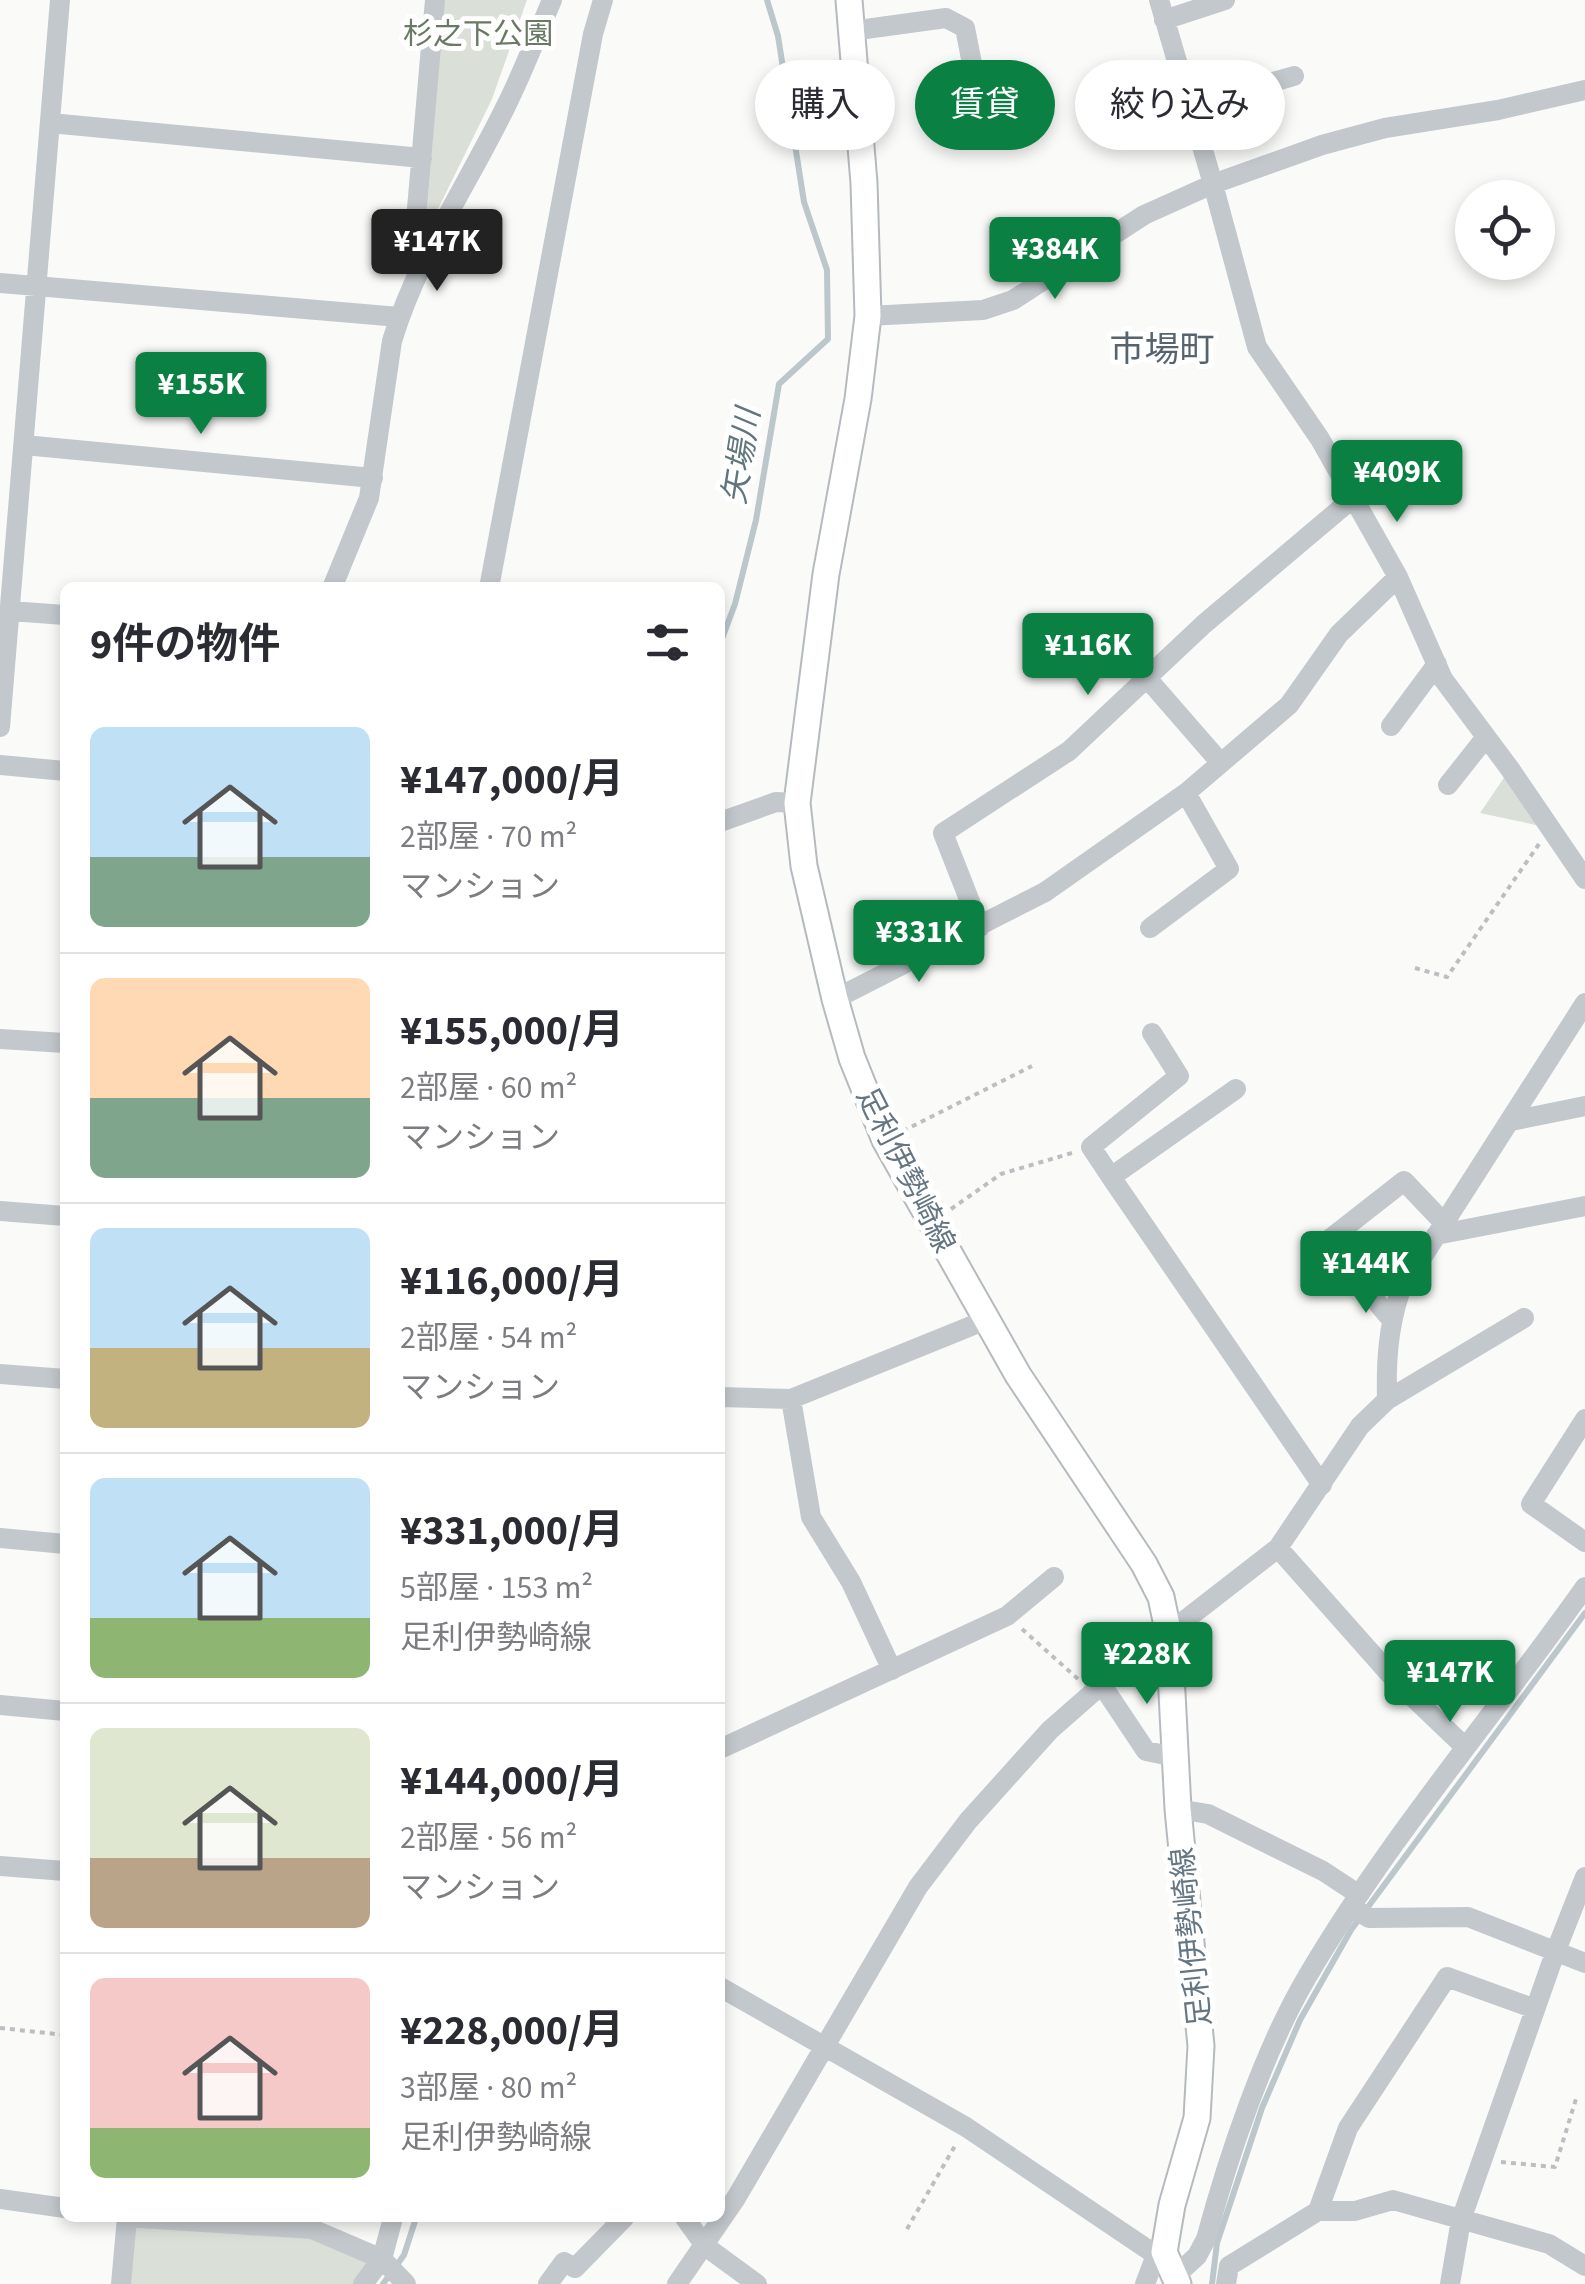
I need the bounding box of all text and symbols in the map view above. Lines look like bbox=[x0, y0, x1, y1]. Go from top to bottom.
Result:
park label: 杉之下公園 bbox=[403, 13, 553, 56]
chip: 購入 bbox=[755, 60, 895, 150]
chip: 賃貸 bbox=[915, 60, 1055, 150]
chip: 絞り込み bbox=[1075, 60, 1285, 150]
map controls bbox=[1455, 180, 1555, 280]
button: locate bbox=[1455, 180, 1555, 280]
pin: ¥147K bbox=[367, 209, 507, 294]
pin: ¥384K bbox=[985, 217, 1125, 302]
text: ¥147K bbox=[393, 218, 481, 264]
text: ¥384K bbox=[1011, 226, 1099, 272]
district label: 市場町 bbox=[1109, 325, 1215, 375]
pin: ¥155K bbox=[131, 352, 271, 437]
text: ¥155K bbox=[157, 361, 245, 407]
water label: 矢場川 bbox=[712, 402, 773, 507]
pin: ¥409K bbox=[1327, 440, 1467, 525]
text: ¥409K bbox=[1353, 449, 1441, 495]
pin: ¥116K bbox=[1018, 613, 1158, 698]
text: 9件の物件 bbox=[90, 615, 280, 675]
icon: filters bbox=[640, 615, 695, 670]
text: ¥116K bbox=[1044, 622, 1132, 668]
text: ¥147,000/月 bbox=[400, 750, 624, 810]
icon: home bbox=[170, 767, 290, 887]
text: 2部屋 · 70 m² bbox=[400, 814, 577, 860]
text: マンション bbox=[400, 864, 560, 910]
pin: ¥331K bbox=[849, 900, 989, 985]
text: ¥331K bbox=[875, 909, 963, 955]
text: ¥155,000/月 bbox=[400, 1001, 624, 1061]
icon: home bbox=[170, 1018, 290, 1138]
text: 2部屋 · 60 m² bbox=[400, 1065, 577, 1111]
street label: 足利伊勢崎線 bbox=[846, 1080, 966, 1260]
text: マンション bbox=[400, 1115, 560, 1161]
pin: ¥144K bbox=[1296, 1231, 1436, 1316]
text: ¥144K bbox=[1322, 1240, 1410, 1286]
text: ¥116,000/月 bbox=[400, 1251, 624, 1311]
icon: home bbox=[170, 1268, 290, 1388]
text: 2部屋 · 54 m² bbox=[400, 1315, 577, 1361]
text: マンション bbox=[400, 1365, 560, 1411]
text: ¥331,000/月 bbox=[400, 1501, 624, 1561]
icon: home bbox=[170, 1518, 290, 1638]
text: 5部屋 · 153 m² bbox=[400, 1565, 593, 1611]
text: 足利伊勢崎線 bbox=[400, 1615, 592, 1661]
pin: ¥228K bbox=[1077, 1622, 1217, 1707]
text: ¥228K bbox=[1103, 1631, 1191, 1677]
pin: ¥147K bbox=[1380, 1640, 1520, 1725]
text: ¥147K bbox=[1406, 1649, 1494, 1695]
text: ¥144,000/月 bbox=[400, 1751, 624, 1811]
icon: home bbox=[170, 1768, 290, 1888]
text: 2部屋 · 56 m² bbox=[400, 1815, 577, 1861]
street label: 足利伊勢崎線 bbox=[1161, 1845, 1222, 2029]
text: マンション bbox=[400, 1865, 560, 1911]
text: ¥228,000/月 bbox=[400, 2001, 624, 2061]
icon: home bbox=[170, 2018, 290, 2138]
text: 3部屋 · 80 m² bbox=[400, 2065, 577, 2111]
text: 足利伊勢崎線 bbox=[400, 2115, 592, 2161]

